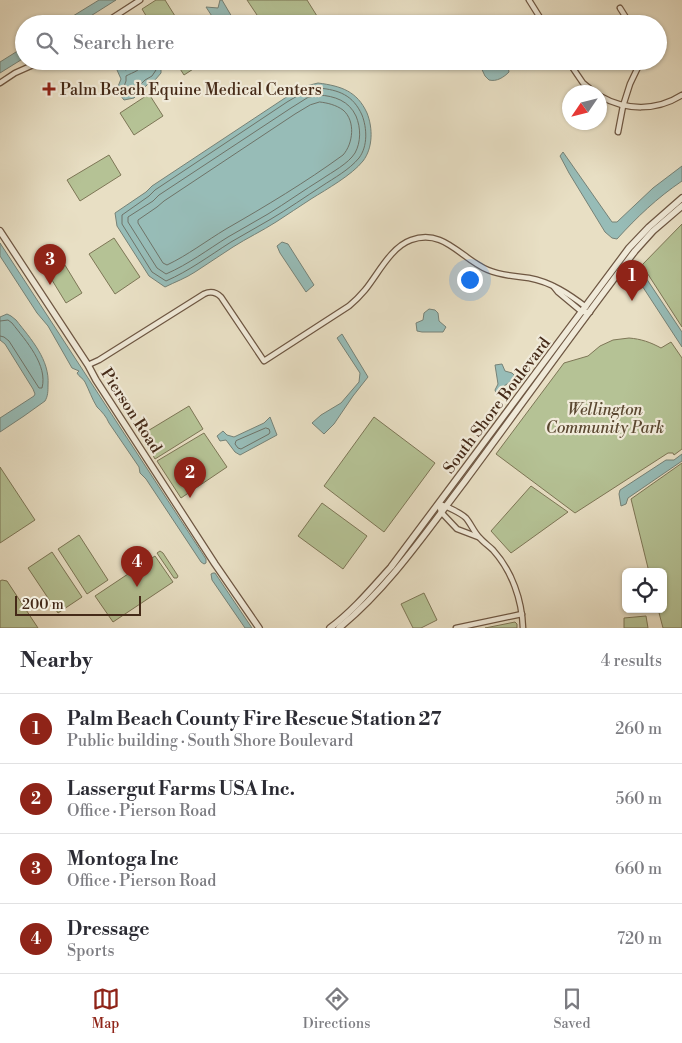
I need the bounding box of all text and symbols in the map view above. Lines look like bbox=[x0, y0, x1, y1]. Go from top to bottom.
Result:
search box bbox=[15, 15, 667, 70]
icon: search bbox=[33, 29, 61, 57]
text: Search here bbox=[73, 31, 174, 55]
place label: Palm Beach Equine Medical Centers bbox=[60, 80, 322, 100]
marker: Palm Beach Equine Medical Centers bbox=[42, 82, 56, 96]
north arrow bbox=[562, 85, 607, 130]
pin: 3 bbox=[34, 244, 66, 285]
pin: 1 bbox=[616, 260, 648, 301]
your location bbox=[457, 267, 483, 293]
street label: South Shore Boulevard bbox=[439, 333, 555, 478]
street label: Pierson Road bbox=[96, 364, 166, 457]
park label: Wellington Community Park bbox=[546, 400, 664, 438]
pin: 2 bbox=[174, 457, 206, 498]
pin: 4 bbox=[121, 546, 153, 587]
map controls bbox=[622, 568, 667, 613]
button: locate bbox=[622, 568, 667, 613]
scale bar bbox=[15, 593, 141, 616]
text: 200 m bbox=[22, 596, 64, 614]
text: Nearby bbox=[20, 648, 93, 674]
text: 4 results bbox=[601, 651, 662, 671]
text: Palm Beach County Fire Rescue Station 27 bbox=[67, 707, 442, 731]
text: 1 bbox=[32, 719, 40, 739]
text: 260 m bbox=[615, 719, 662, 739]
text: Public building · South Shore Boulevard bbox=[67, 731, 353, 751]
text: Lassergut Farms USA Inc. bbox=[67, 777, 295, 801]
text: 2 bbox=[31, 789, 41, 809]
text: 560 m bbox=[616, 789, 662, 809]
text: Office · Pierson Road bbox=[67, 801, 216, 821]
text: Montoga Inc bbox=[67, 847, 179, 871]
text: 3 bbox=[31, 859, 41, 879]
text: 660 m bbox=[615, 859, 662, 879]
text: Office · Pierson Road bbox=[67, 871, 216, 891]
text: Dressage bbox=[67, 917, 149, 941]
text: 4 bbox=[31, 929, 41, 949]
text: 720 m bbox=[617, 929, 662, 949]
text: Sports bbox=[67, 941, 114, 961]
tab: Map bbox=[92, 985, 120, 1033]
tab: Directions bbox=[303, 985, 370, 1033]
tab: Saved bbox=[554, 985, 590, 1033]

